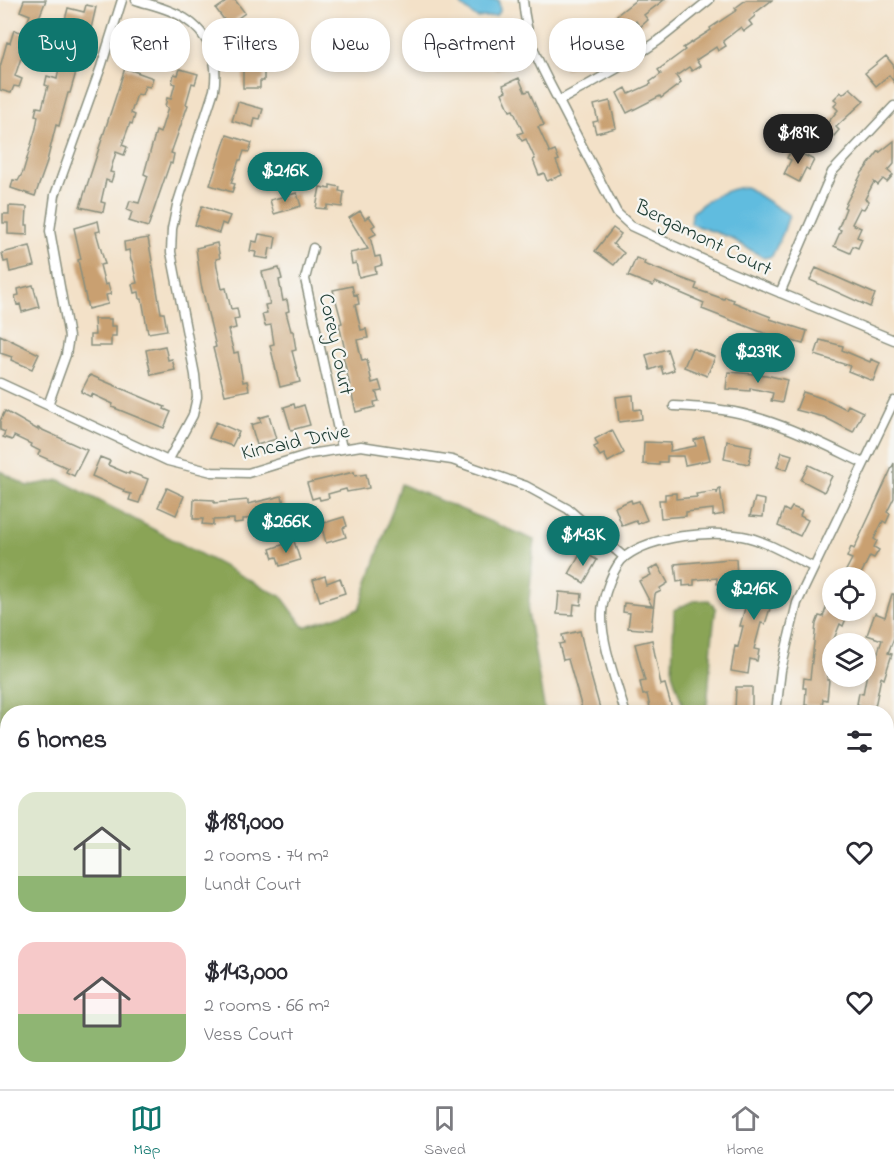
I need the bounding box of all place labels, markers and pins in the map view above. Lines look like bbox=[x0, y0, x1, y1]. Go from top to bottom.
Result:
pin: $189K bbox=[756, 114, 840, 165]
pin: $216K bbox=[243, 152, 327, 203]
pin: $239K bbox=[716, 333, 800, 384]
pin: $266K bbox=[244, 503, 328, 554]
pin: $143K bbox=[541, 516, 625, 567]
pin: $216K bbox=[712, 570, 796, 621]

